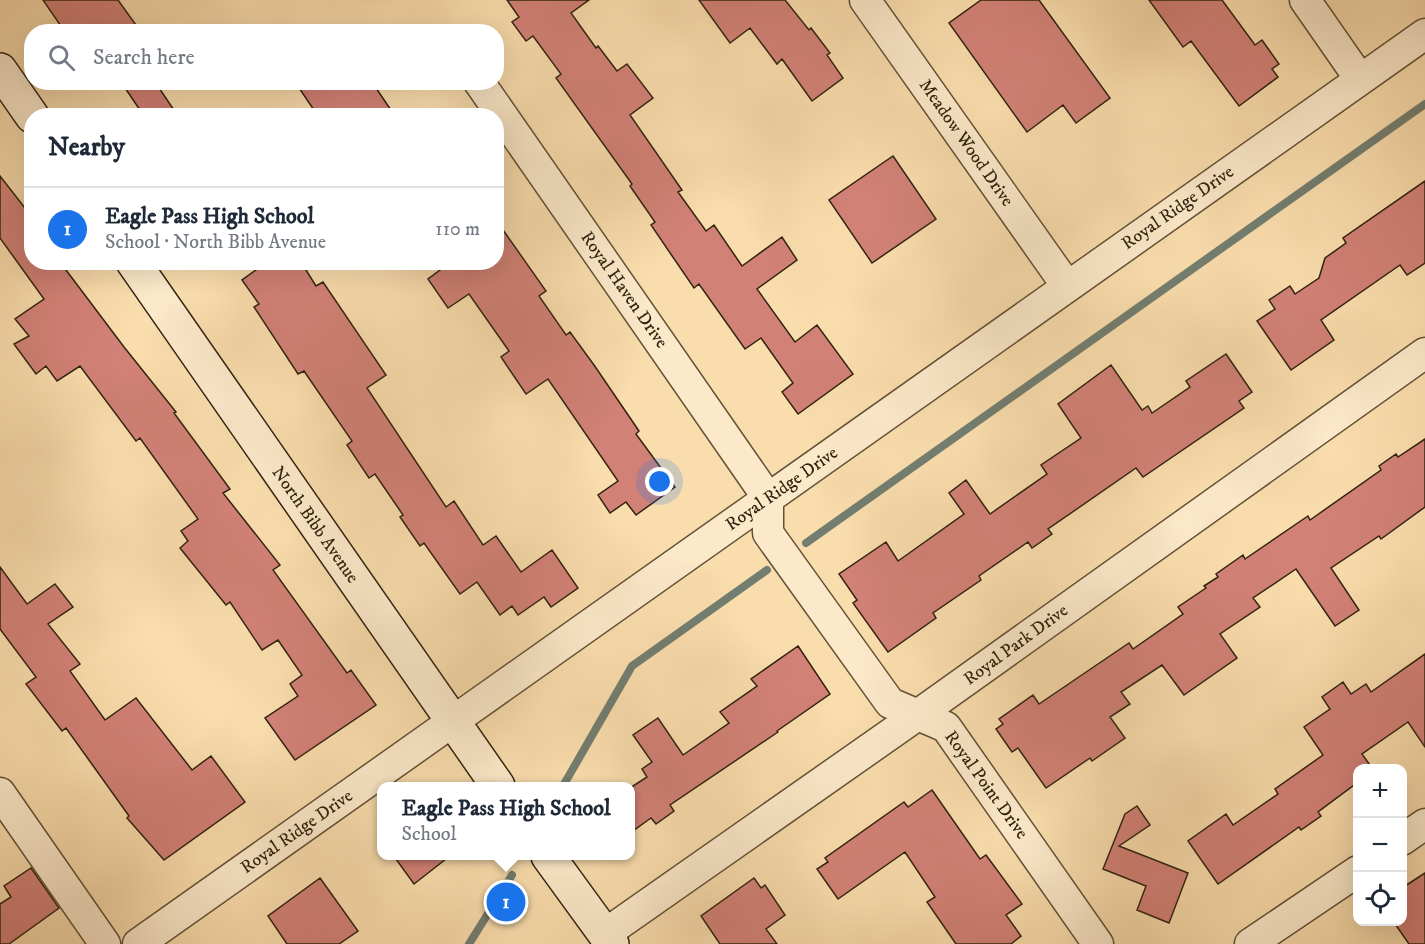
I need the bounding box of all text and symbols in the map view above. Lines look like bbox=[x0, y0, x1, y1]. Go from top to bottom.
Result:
search box bbox=[24, 24, 504, 90]
icon: search bbox=[45, 41, 78, 74]
text: Search here bbox=[93, 44, 195, 71]
street label: Meadow Wood Drive bbox=[914, 75, 1018, 211]
text: Nearby bbox=[48, 131, 125, 164]
street label: Royal Ridge Drive bbox=[1118, 161, 1238, 255]
text: Eagle Pass High School bbox=[105, 203, 314, 230]
text: 1 bbox=[64, 217, 71, 242]
text: 110 m bbox=[435, 217, 480, 242]
street label: Royal Haven Drive bbox=[576, 227, 672, 353]
text: School · North Bibb Avenue bbox=[105, 230, 326, 255]
street label: Royal Ridge Drive bbox=[722, 442, 842, 536]
street label: North Bibb Avenue bbox=[267, 462, 363, 588]
your location bbox=[645, 467, 674, 496]
street label: Royal Park Drive bbox=[960, 600, 1072, 690]
street label: Royal Point Drive bbox=[939, 727, 1033, 843]
map controls bbox=[1353, 764, 1407, 926]
button: + bbox=[1353, 764, 1407, 818]
popup bbox=[377, 782, 635, 860]
street label: Royal Ridge Drive bbox=[237, 785, 357, 879]
text: Eagle Pass High School bbox=[401, 795, 611, 822]
button: − bbox=[1353, 818, 1407, 872]
text: School bbox=[401, 822, 456, 847]
button: locate bbox=[1353, 872, 1407, 926]
pin: 1 bbox=[486, 880, 526, 924]

